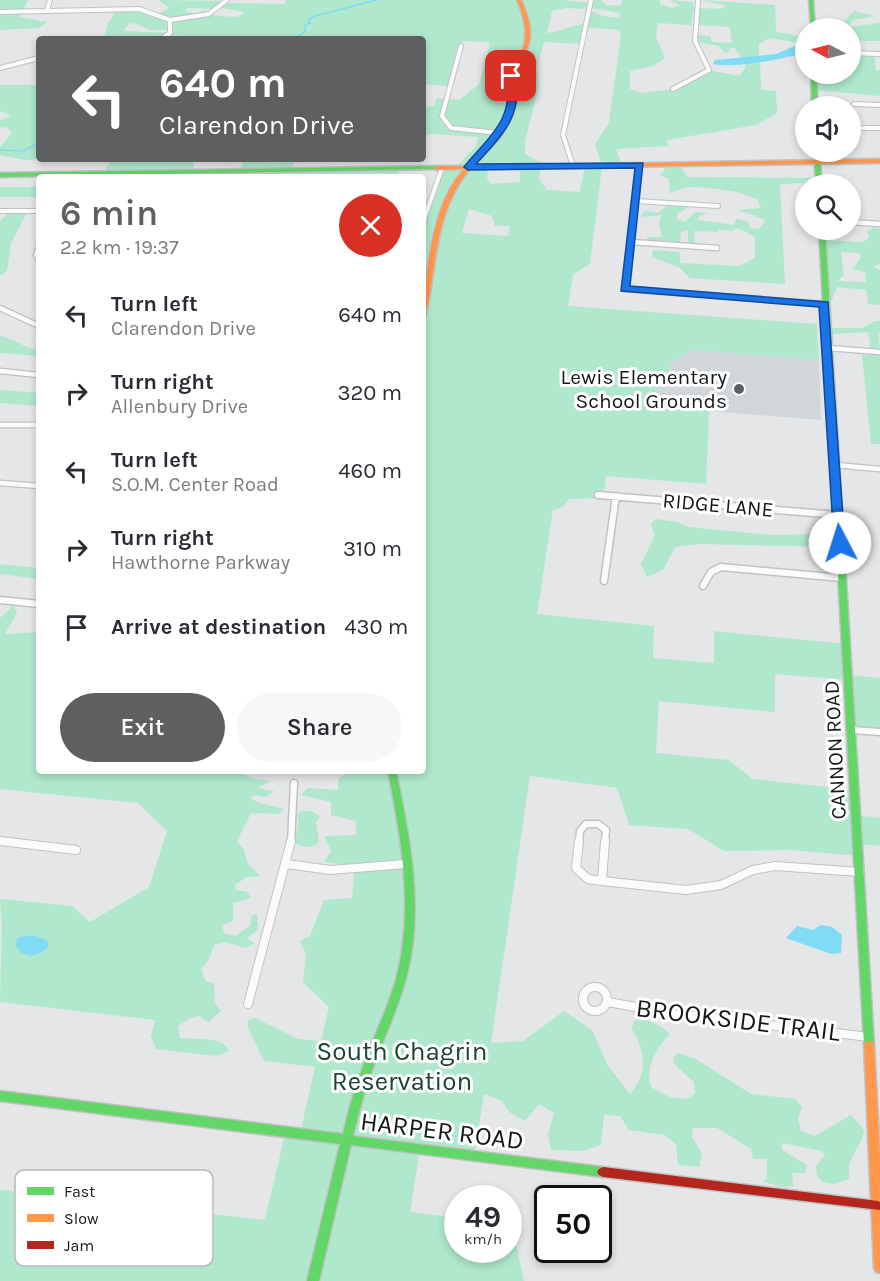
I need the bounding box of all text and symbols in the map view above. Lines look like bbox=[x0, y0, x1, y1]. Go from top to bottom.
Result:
north arrow bbox=[795, 18, 861, 84]
map controls bbox=[795, 18, 861, 240]
pin bbox=[485, 50, 536, 101]
text: 640 m bbox=[159, 58, 287, 108]
icon: arrive bbox=[494, 59, 527, 92]
icon: left bbox=[60, 60, 138, 138]
button: sound bbox=[795, 96, 861, 162]
text: Clarendon Drive bbox=[159, 109, 354, 141]
button: search bbox=[795, 174, 861, 240]
text: 6 min bbox=[60, 192, 158, 234]
button: close bbox=[339, 194, 402, 257]
text: 2.2 km · 19:37 bbox=[60, 236, 179, 259]
text: Turn left bbox=[111, 291, 198, 317]
icon: left bbox=[60, 299, 93, 332]
text: 640 m bbox=[338, 302, 402, 328]
text: Clarendon Drive bbox=[111, 317, 256, 340]
place label: Lewis Elementary School Grounds bbox=[561, 365, 727, 413]
text: Turn right bbox=[111, 369, 214, 395]
icon: right bbox=[60, 377, 93, 410]
text: 320 m bbox=[337, 380, 402, 406]
marker: Lewis Elementary School Grounds bbox=[732, 382, 746, 396]
text: Allenbury Drive bbox=[111, 395, 248, 418]
text: Turn left bbox=[111, 447, 198, 473]
icon: left bbox=[60, 455, 93, 488]
text: 460 m bbox=[338, 458, 402, 484]
text: S.O.M. Center Road bbox=[111, 473, 279, 496]
street label: RIDGE LANE bbox=[662, 488, 774, 522]
position arrow bbox=[808, 511, 872, 575]
text: Turn right bbox=[111, 525, 214, 551]
icon: right bbox=[60, 533, 93, 566]
text: 310 m bbox=[343, 536, 402, 562]
text: Hawthorne Parkway bbox=[111, 551, 290, 574]
icon: arrive bbox=[60, 611, 93, 644]
text: Arrive at destination bbox=[111, 614, 326, 640]
text: 430 m bbox=[344, 614, 408, 640]
street label: CANNON ROAD bbox=[819, 680, 851, 820]
button: Exit bbox=[60, 693, 225, 762]
button: Share bbox=[237, 693, 402, 762]
street label: BROOKSIDE TRAIL bbox=[634, 992, 842, 1048]
park label: South Chagrin Reservation bbox=[317, 1036, 487, 1097]
street label: HARPER ROAD bbox=[359, 1106, 525, 1156]
legend bbox=[15, 1170, 213, 1266]
text: Fast bbox=[64, 1182, 95, 1201]
speed limit sign: 50 bbox=[534, 1185, 612, 1263]
text: 49 bbox=[465, 1199, 501, 1235]
text: Slow bbox=[64, 1209, 99, 1228]
text: km/h bbox=[464, 1230, 502, 1248]
text: Jam bbox=[64, 1236, 94, 1255]

